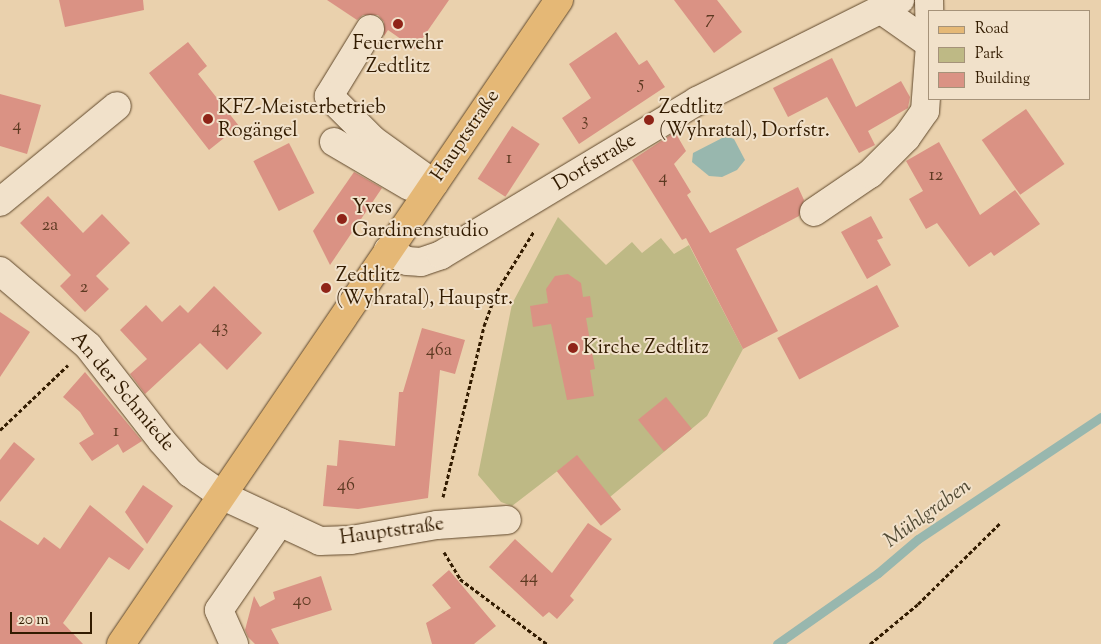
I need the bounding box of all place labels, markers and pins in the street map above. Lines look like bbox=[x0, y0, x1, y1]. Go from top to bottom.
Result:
marker: Feuerwehr Zedtlitz bbox=[392, 18, 404, 30]
place label: Feuerwehr Zedtlitz bbox=[352, 32, 444, 79]
place label: KFZ-Meisterbetrieb Rogängel bbox=[218, 96, 386, 143]
place label: Zedtlitz (Wyhratal), Dorfstr. bbox=[659, 96, 830, 143]
marker: KFZ-Meisterbetrieb Rogängel bbox=[202, 113, 214, 125]
marker: Zedtlitz (Wyhratal), Dorfstr. bbox=[643, 114, 655, 126]
place label: Yves Gardinenstudio bbox=[352, 196, 489, 243]
marker: Yves Gardinenstudio bbox=[336, 213, 348, 225]
place label: Zedtlitz (Wyhratal), Haupstr. bbox=[336, 264, 513, 311]
marker: Zedtlitz (Wyhratal), Haupstr. bbox=[320, 282, 332, 294]
place label: Kirche Zedtlitz bbox=[583, 336, 709, 360]
marker: Kirche Zedtlitz bbox=[567, 342, 579, 354]

